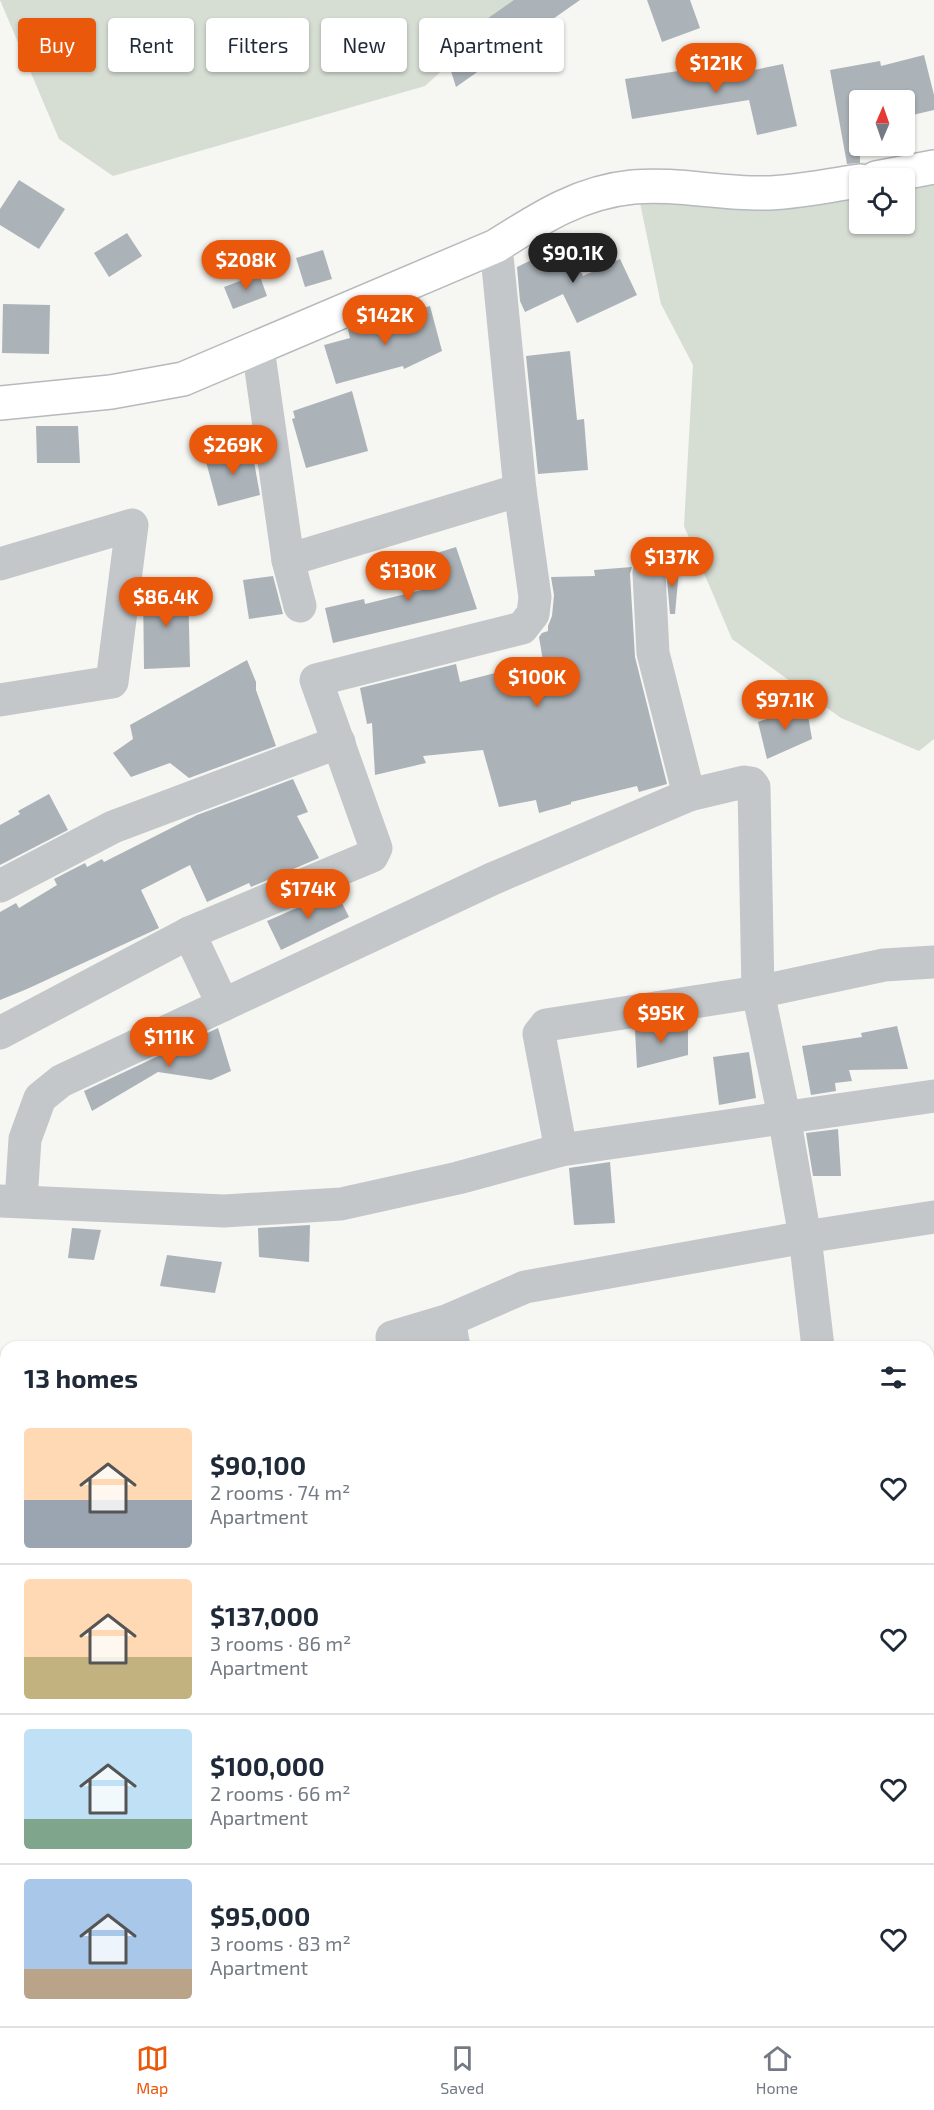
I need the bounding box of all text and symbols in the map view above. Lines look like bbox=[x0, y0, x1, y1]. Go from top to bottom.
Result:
chip: Buy bbox=[18, 18, 96, 72]
chip: Rent bbox=[108, 18, 194, 72]
chip: Filters bbox=[206, 18, 309, 72]
chip: New bbox=[321, 18, 407, 72]
chip: Apartment bbox=[419, 18, 564, 72]
pin: $121K bbox=[674, 43, 758, 94]
text: $121K bbox=[689, 50, 743, 74]
north arrow bbox=[849, 90, 915, 156]
map controls bbox=[849, 90, 915, 234]
button: locate bbox=[849, 168, 915, 234]
pin: $90.1K bbox=[524, 233, 622, 284]
pin: $208K bbox=[204, 240, 288, 291]
text: $90.1K bbox=[542, 240, 604, 264]
text: $208K bbox=[216, 247, 276, 271]
pin: $142K bbox=[343, 295, 427, 346]
text: $142K bbox=[356, 302, 414, 326]
pin: $269K bbox=[191, 425, 275, 476]
text: $269K bbox=[203, 432, 263, 456]
pin: $137K bbox=[630, 537, 714, 588]
text: $137K bbox=[645, 544, 699, 568]
pin: $130K bbox=[366, 551, 450, 602]
text: $130K bbox=[380, 558, 436, 582]
pin: $86.4K bbox=[117, 577, 215, 628]
text: $86.4K bbox=[133, 584, 199, 608]
pin: $100K bbox=[495, 657, 579, 708]
text: $100K bbox=[508, 664, 566, 688]
pin: $97.1K bbox=[736, 680, 834, 731]
text: $97.1K bbox=[756, 687, 814, 711]
pin: $174K bbox=[266, 869, 350, 920]
text: $174K bbox=[280, 876, 336, 900]
pin: $95K bbox=[625, 993, 697, 1044]
text: $95K bbox=[637, 1000, 685, 1024]
pin: $111K bbox=[127, 1017, 211, 1068]
text: $111K bbox=[144, 1024, 194, 1048]
icon: filters bbox=[877, 1361, 910, 1394]
text: 13 homes bbox=[24, 1362, 138, 1393]
text: $90,100 bbox=[210, 1449, 306, 1480]
icon: home bbox=[72, 1452, 144, 1524]
icon: heart bbox=[877, 1472, 910, 1505]
text: 2 rooms · 74 m² bbox=[210, 1480, 350, 1504]
text: Apartment bbox=[210, 1504, 308, 1528]
text: $137,000 bbox=[210, 1600, 319, 1631]
icon: home bbox=[72, 1603, 144, 1675]
icon: heart bbox=[877, 1623, 910, 1656]
text: 3 rooms · 86 m² bbox=[210, 1631, 351, 1655]
text: Apartment bbox=[210, 1655, 308, 1679]
text: $100,000 bbox=[210, 1750, 325, 1781]
icon: home bbox=[72, 1753, 144, 1825]
icon: heart bbox=[877, 1773, 910, 1806]
text: 2 rooms · 66 m² bbox=[210, 1781, 351, 1805]
text: Apartment bbox=[210, 1805, 308, 1829]
text: $95,000 bbox=[210, 1900, 310, 1931]
icon: home bbox=[72, 1903, 144, 1975]
icon: heart bbox=[877, 1923, 910, 1956]
text: 3 rooms · 83 m² bbox=[210, 1931, 351, 1955]
text: Apartment bbox=[210, 1955, 308, 1979]
tab: Map bbox=[136, 2042, 169, 2097]
tab: Saved bbox=[440, 2042, 484, 2097]
tab: Home bbox=[756, 2042, 798, 2097]

